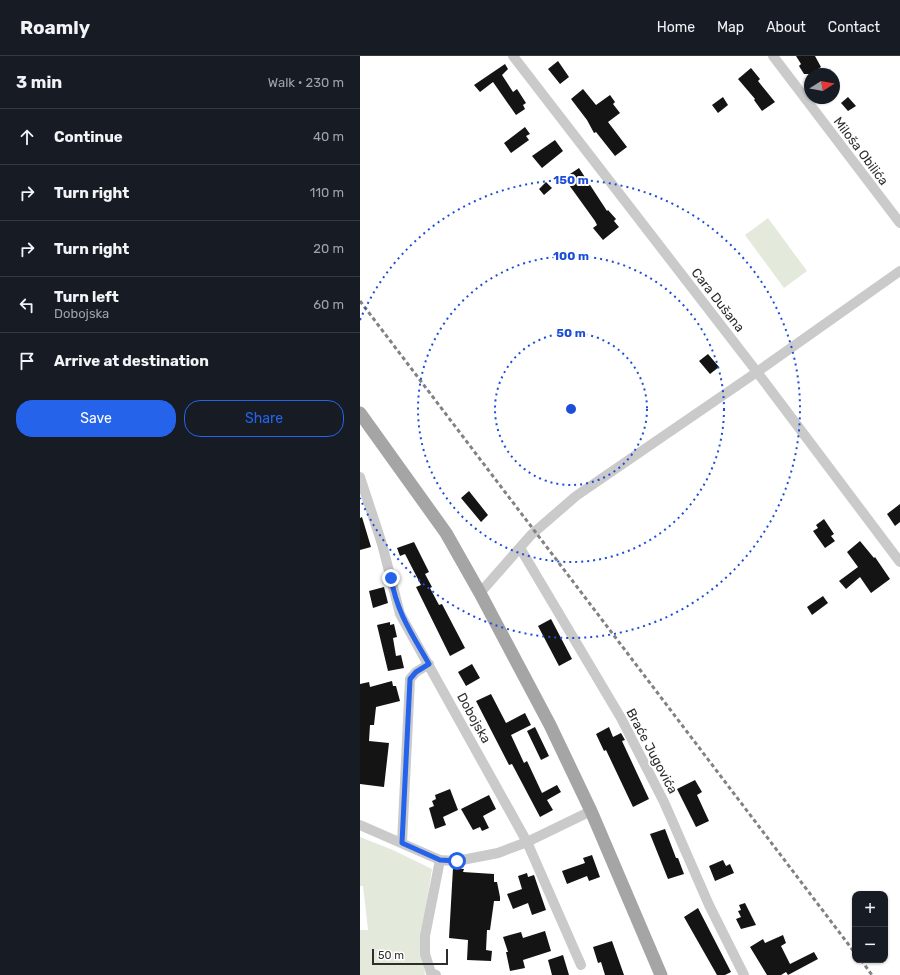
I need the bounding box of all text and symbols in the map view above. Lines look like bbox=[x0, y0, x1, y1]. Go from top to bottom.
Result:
text: Roamly bbox=[20, 16, 90, 39]
text: Home bbox=[657, 19, 695, 36]
text: Map bbox=[717, 19, 744, 36]
text: About bbox=[766, 19, 806, 36]
text: Contact bbox=[828, 19, 880, 36]
north arrow bbox=[804, 68, 840, 104]
text: 3 min bbox=[16, 72, 62, 92]
text: Walk · 230 m bbox=[268, 75, 344, 90]
street label: Miloša Obilića bbox=[831, 114, 891, 188]
icon: ahead bbox=[16, 126, 38, 148]
text: Continue bbox=[54, 128, 123, 146]
text: 40 m bbox=[313, 129, 344, 144]
text: 150 m bbox=[553, 173, 589, 187]
icon: right bbox=[16, 182, 38, 204]
text: Turn right bbox=[54, 184, 129, 202]
text: 110 m bbox=[310, 185, 344, 200]
icon: right bbox=[16, 238, 38, 260]
text: Turn right bbox=[54, 240, 129, 258]
text: 20 m bbox=[313, 241, 344, 256]
text: 100 m bbox=[553, 249, 589, 263]
street label: Cara Dušana bbox=[688, 265, 748, 335]
text: Turn left bbox=[54, 288, 119, 306]
icon: left bbox=[16, 294, 38, 316]
text: 60 m bbox=[313, 297, 344, 312]
text: Dobojska bbox=[54, 306, 109, 321]
text: 50 m bbox=[556, 326, 586, 340]
icon: arrive bbox=[16, 350, 38, 372]
text: Arrive at destination bbox=[54, 352, 209, 370]
button: Save bbox=[16, 400, 176, 437]
button: Share bbox=[184, 400, 344, 437]
centre of rings bbox=[564, 402, 578, 416]
route end bbox=[382, 569, 400, 587]
street label: Dobojska bbox=[454, 690, 494, 746]
street label: Braće Jugovića bbox=[622, 706, 681, 797]
route start bbox=[448, 852, 466, 870]
map controls bbox=[852, 891, 888, 963]
button: + bbox=[852, 891, 888, 927]
button: − bbox=[852, 927, 888, 963]
scale bar bbox=[372, 947, 448, 966]
text: 50 m bbox=[378, 949, 404, 962]

